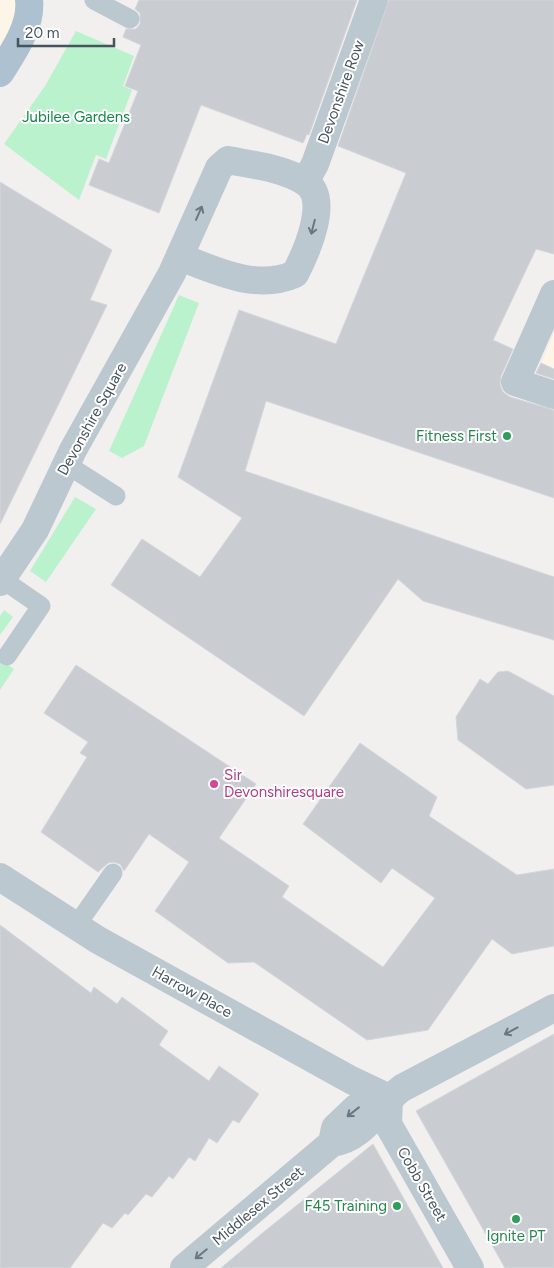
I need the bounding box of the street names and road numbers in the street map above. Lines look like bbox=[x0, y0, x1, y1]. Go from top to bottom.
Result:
street label: Devonshire Row bbox=[314, 38, 368, 146]
street label: Devonshire Square bbox=[54, 360, 130, 478]
street label: Harrow Place bbox=[149, 963, 235, 1021]
street label: Cobb Street bbox=[394, 1144, 451, 1225]
street label: Middlesex Street bbox=[209, 1163, 307, 1249]

